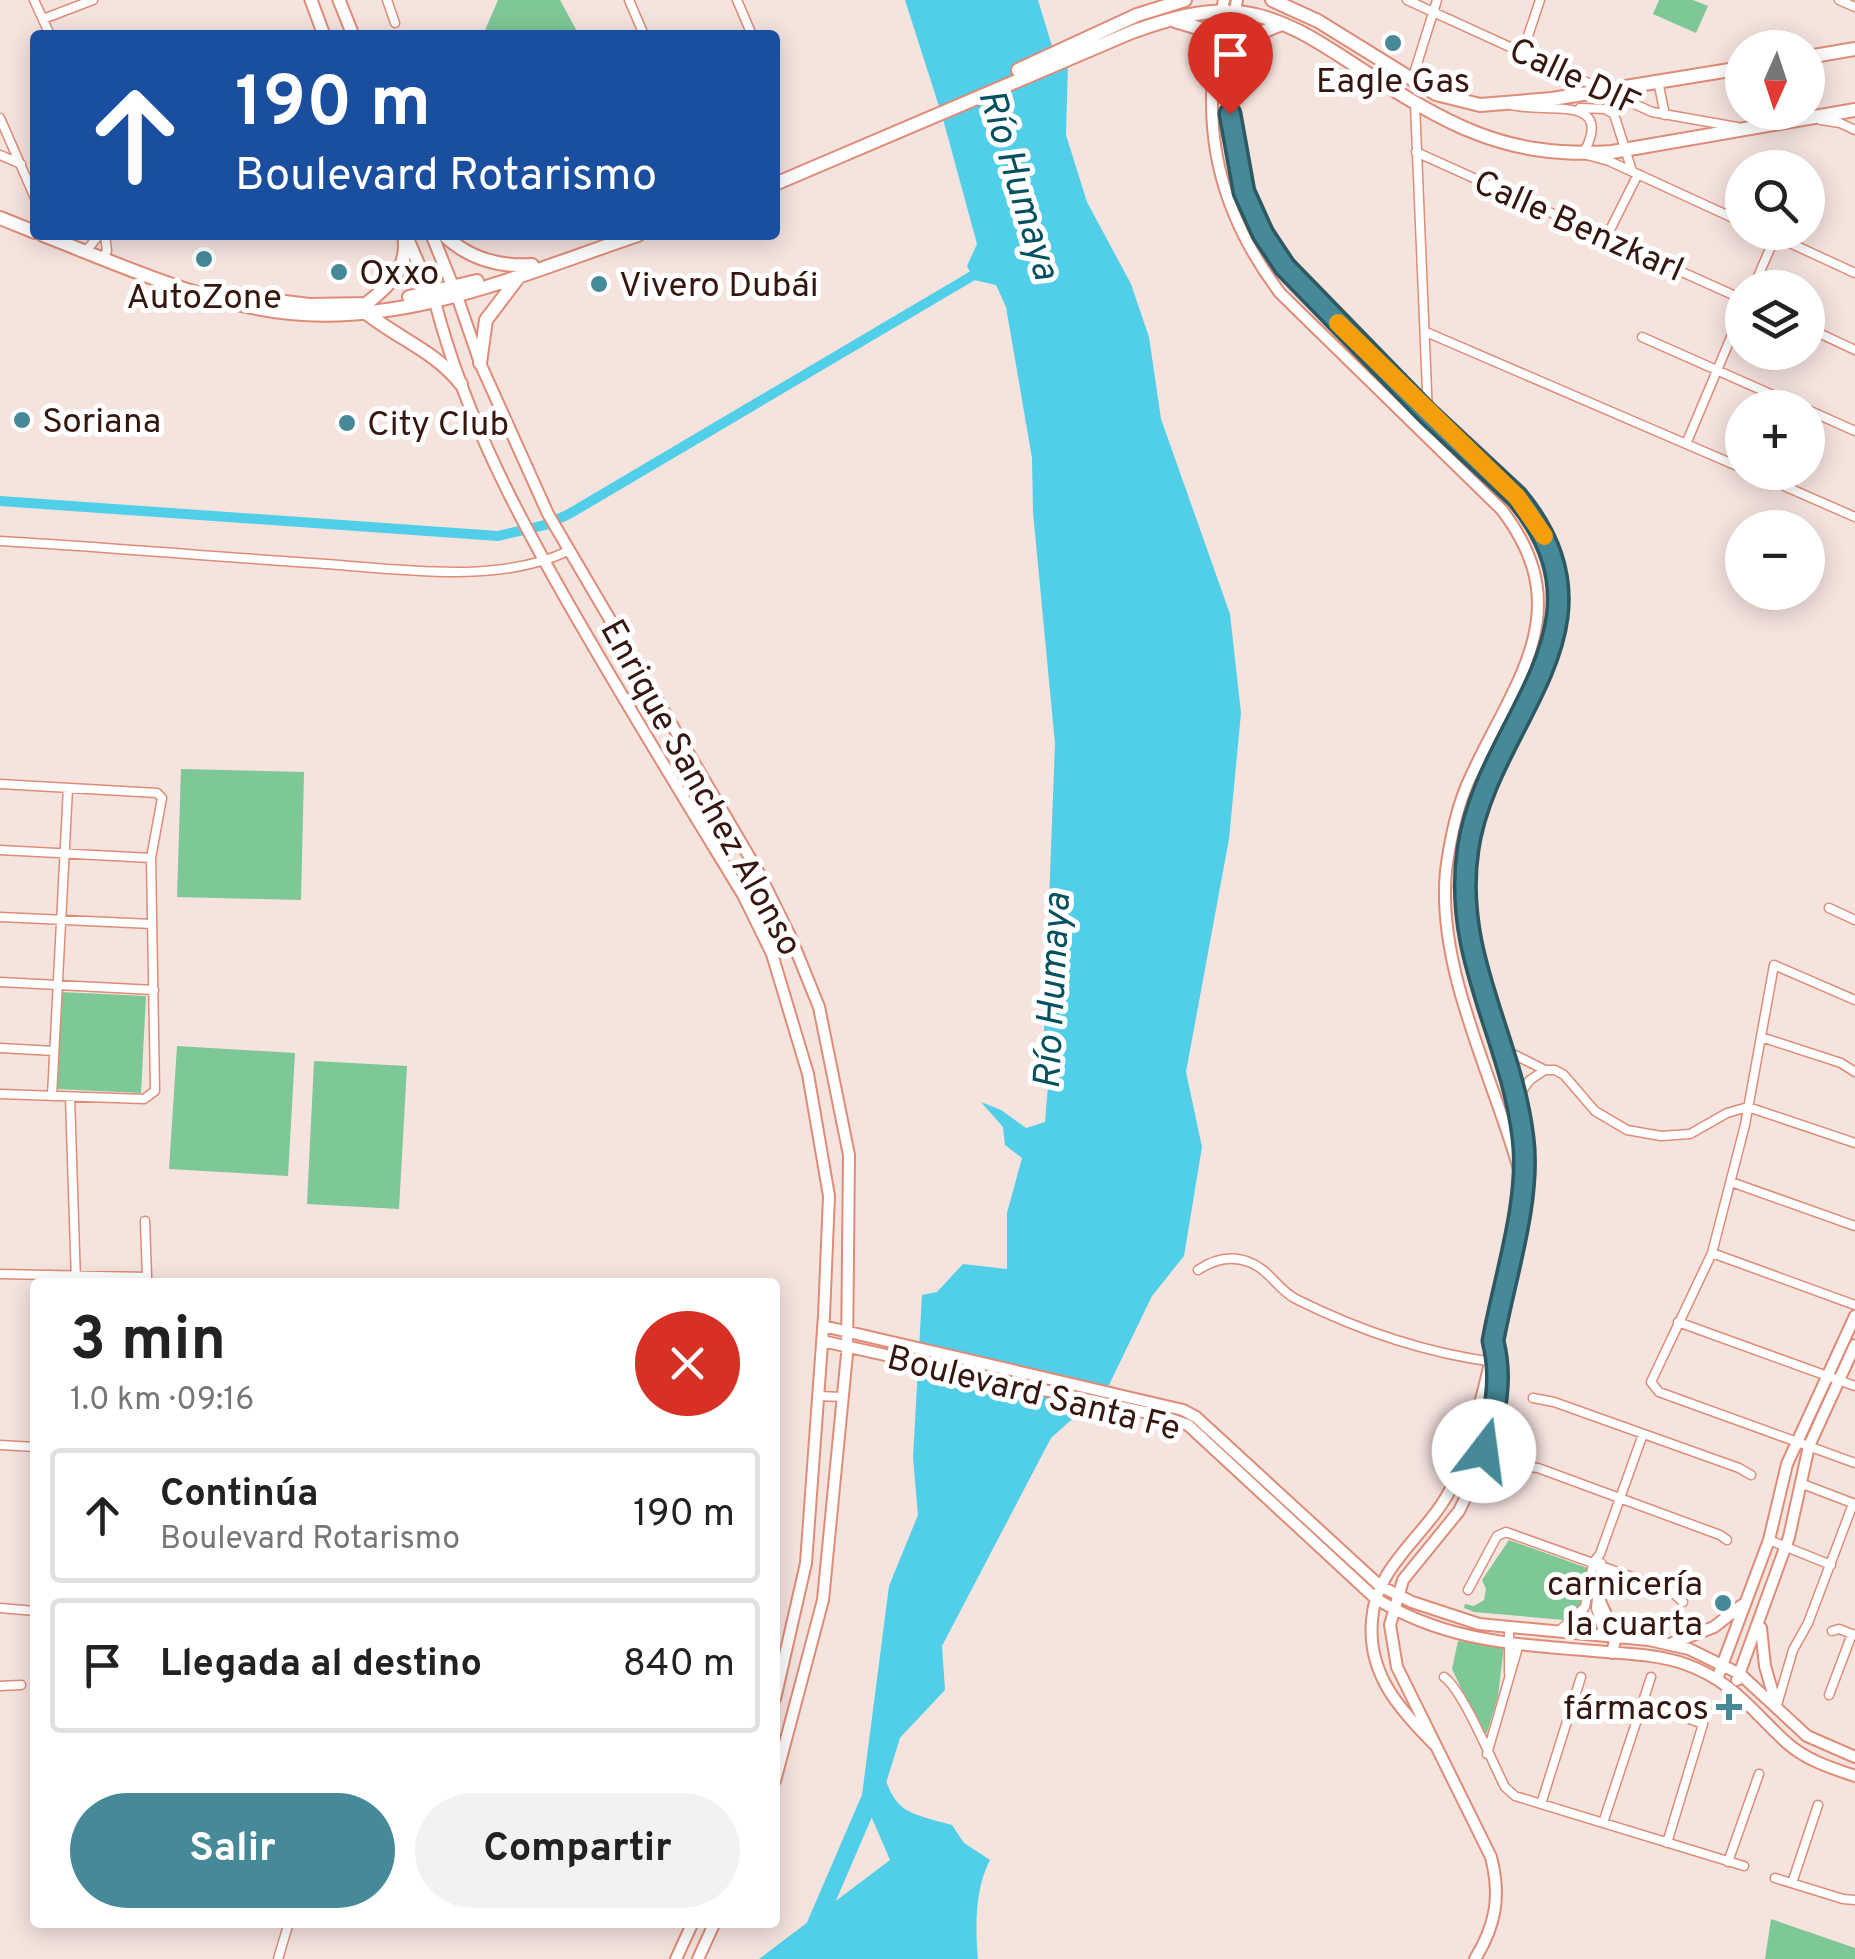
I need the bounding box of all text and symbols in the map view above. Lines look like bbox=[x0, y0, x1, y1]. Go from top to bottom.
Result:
pin bbox=[1188, 12, 1273, 115]
icon: arrive bbox=[1203, 27, 1258, 82]
street label: Calle DIF bbox=[1501, 29, 1646, 128]
north arrow bbox=[1725, 30, 1825, 130]
map controls bbox=[1725, 30, 1825, 610]
marker: Eagle Gas bbox=[1382, 32, 1404, 54]
place label: Eagle Gas bbox=[1316, 61, 1470, 105]
text: 190 m bbox=[235, 62, 431, 151]
icon: ahead bbox=[70, 70, 200, 200]
water label: Río Humaya bbox=[964, 84, 1069, 287]
text: Boulevard Rotarismo bbox=[235, 149, 657, 206]
button: search bbox=[1725, 150, 1825, 250]
street label: Calle Benzkarl bbox=[1466, 162, 1690, 294]
marker: AutoZone bbox=[193, 248, 215, 270]
place label: Oxxo bbox=[359, 253, 439, 297]
marker: Oxxo bbox=[328, 261, 350, 283]
place label: Vivero Dubái bbox=[619, 265, 819, 309]
button: layers bbox=[1725, 270, 1825, 370]
marker: Vivero Dubái bbox=[588, 273, 610, 295]
place label: AutoZone bbox=[126, 277, 282, 321]
button: + bbox=[1725, 390, 1825, 490]
place label: Soriana bbox=[42, 401, 161, 445]
place label: City Club bbox=[367, 404, 509, 448]
marker: Soriana bbox=[11, 409, 33, 431]
marker: City Club bbox=[336, 412, 358, 434]
button: − bbox=[1725, 510, 1825, 610]
street label: Enrique Sanchez Alonso bbox=[589, 613, 810, 964]
water label: Río Humaya bbox=[1025, 891, 1084, 1091]
text: 3 min bbox=[70, 1305, 226, 1381]
button: close bbox=[635, 1311, 740, 1416]
street label: Boulevard Santa Fe bbox=[882, 1337, 1185, 1453]
text: 1.0 km · 09:16 bbox=[70, 1381, 254, 1421]
position arrow bbox=[1432, 1399, 1536, 1503]
text: Continúa bbox=[160, 1471, 318, 1520]
icon: ahead bbox=[75, 1488, 130, 1543]
text: 190 m bbox=[633, 1491, 735, 1540]
text: Boulevard Rotarismo bbox=[160, 1520, 460, 1560]
place label: carnicería la cuarta bbox=[1547, 1564, 1703, 1648]
marker: carnicería la cuarta bbox=[1712, 1592, 1734, 1614]
icon: arrive bbox=[75, 1638, 130, 1693]
text: Llegada al destino bbox=[160, 1641, 482, 1690]
text: 840 m bbox=[623, 1641, 735, 1690]
place label: fármacos bbox=[1563, 1688, 1709, 1732]
marker: fármacos bbox=[1718, 1696, 1740, 1718]
button: Salir bbox=[70, 1793, 395, 1908]
button: Compartir bbox=[415, 1793, 740, 1908]

